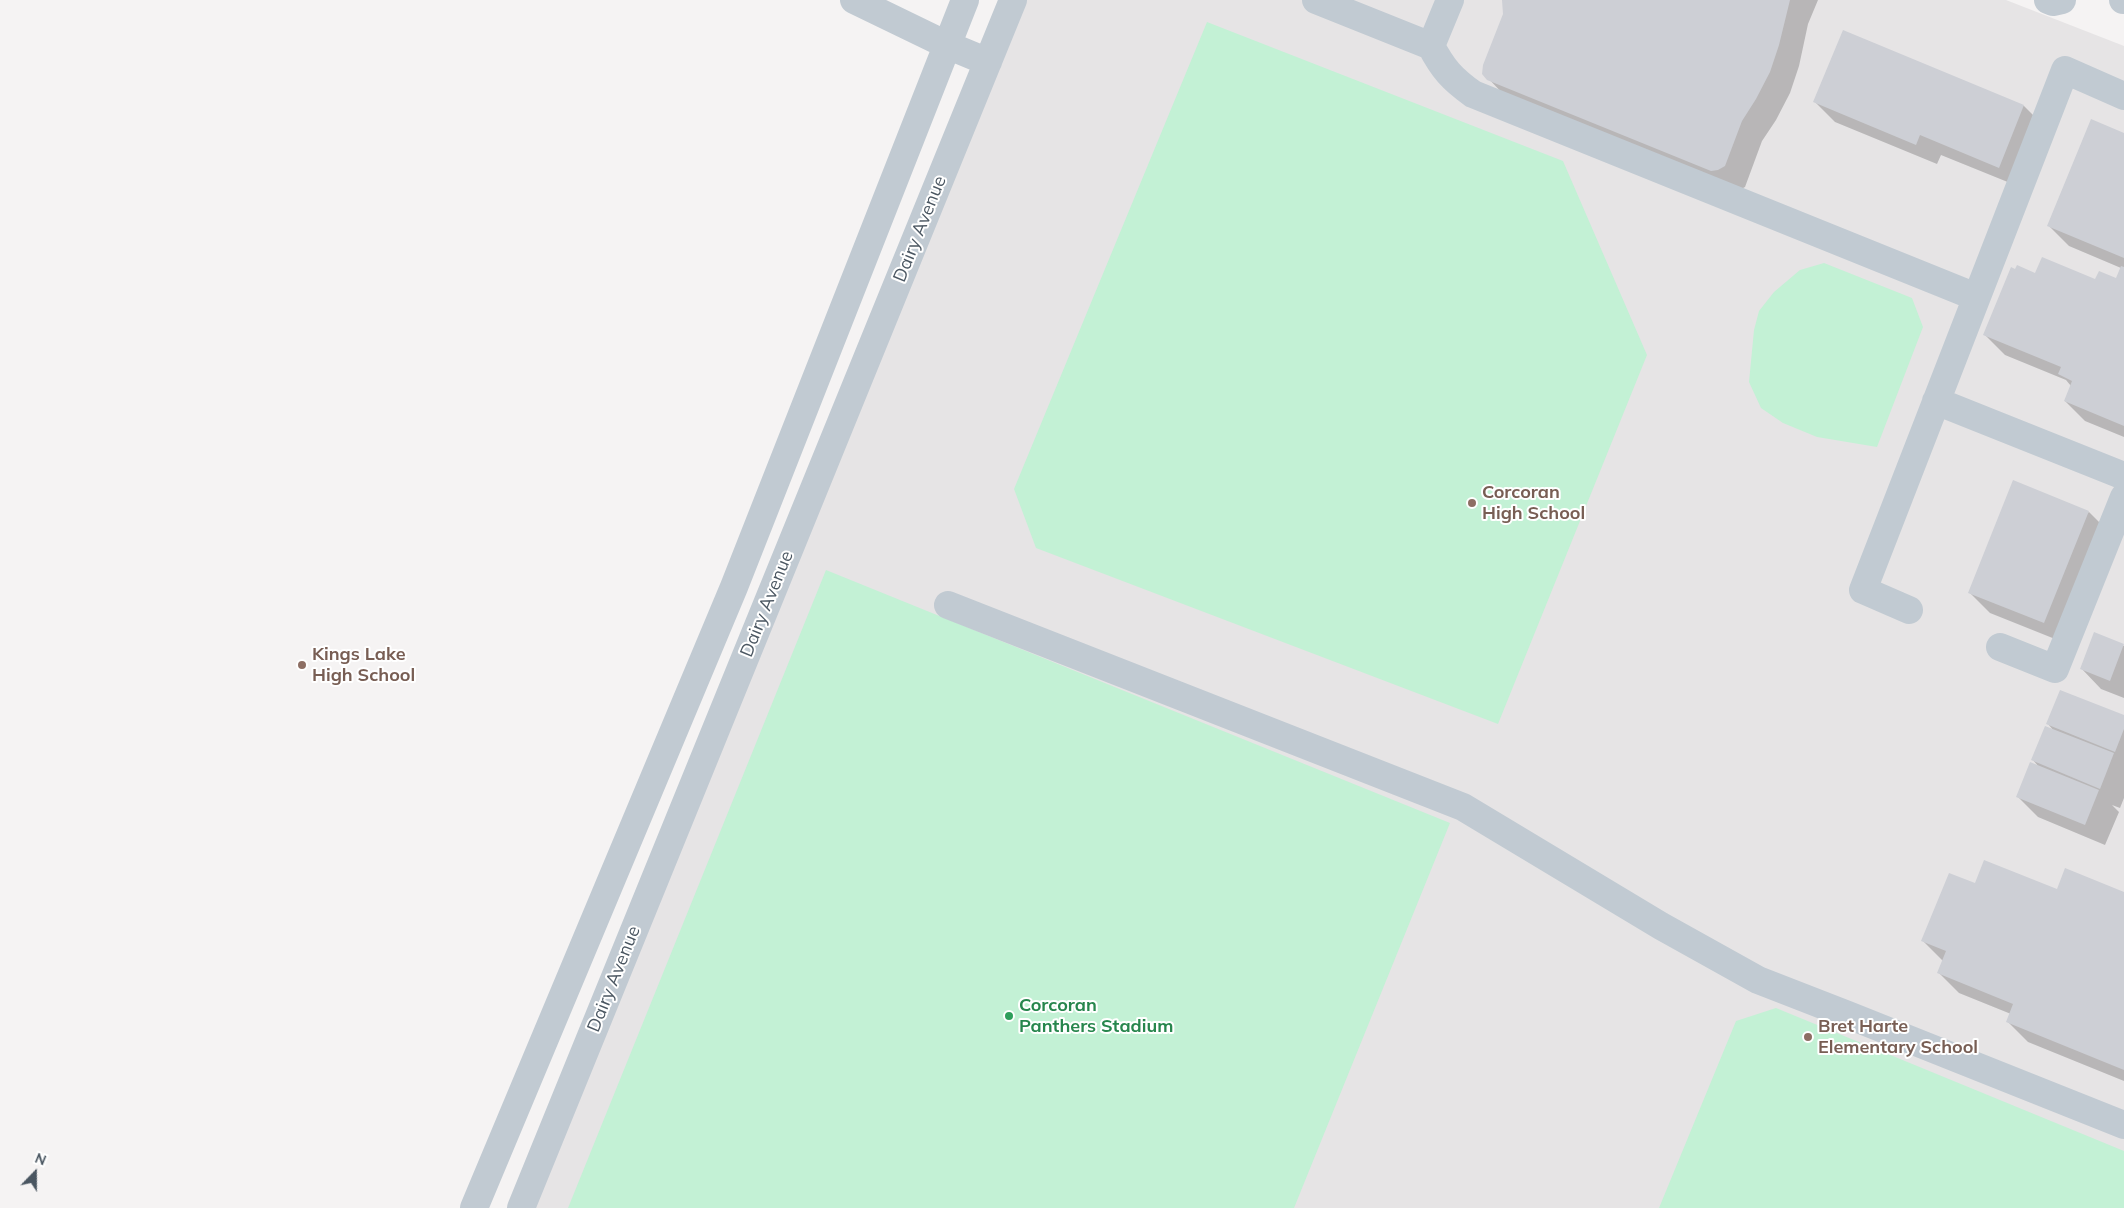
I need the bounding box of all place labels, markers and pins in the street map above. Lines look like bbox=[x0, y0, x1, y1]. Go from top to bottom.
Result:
place label: Corcoran High School bbox=[1482, 482, 1585, 524]
marker: Corcoran High School bbox=[1466, 497, 1478, 509]
place label: Kings Lake High School bbox=[312, 644, 415, 686]
marker: Kings Lake High School bbox=[296, 659, 308, 671]
place label: Corcoran Panthers Stadium bbox=[1019, 995, 1173, 1038]
marker: Corcoran Panthers Stadium bbox=[1003, 1010, 1015, 1022]
place label: Bret Harte Elementary School bbox=[1818, 1016, 1978, 1058]
marker: Bret Harte Elementary School bbox=[1802, 1031, 1814, 1043]

